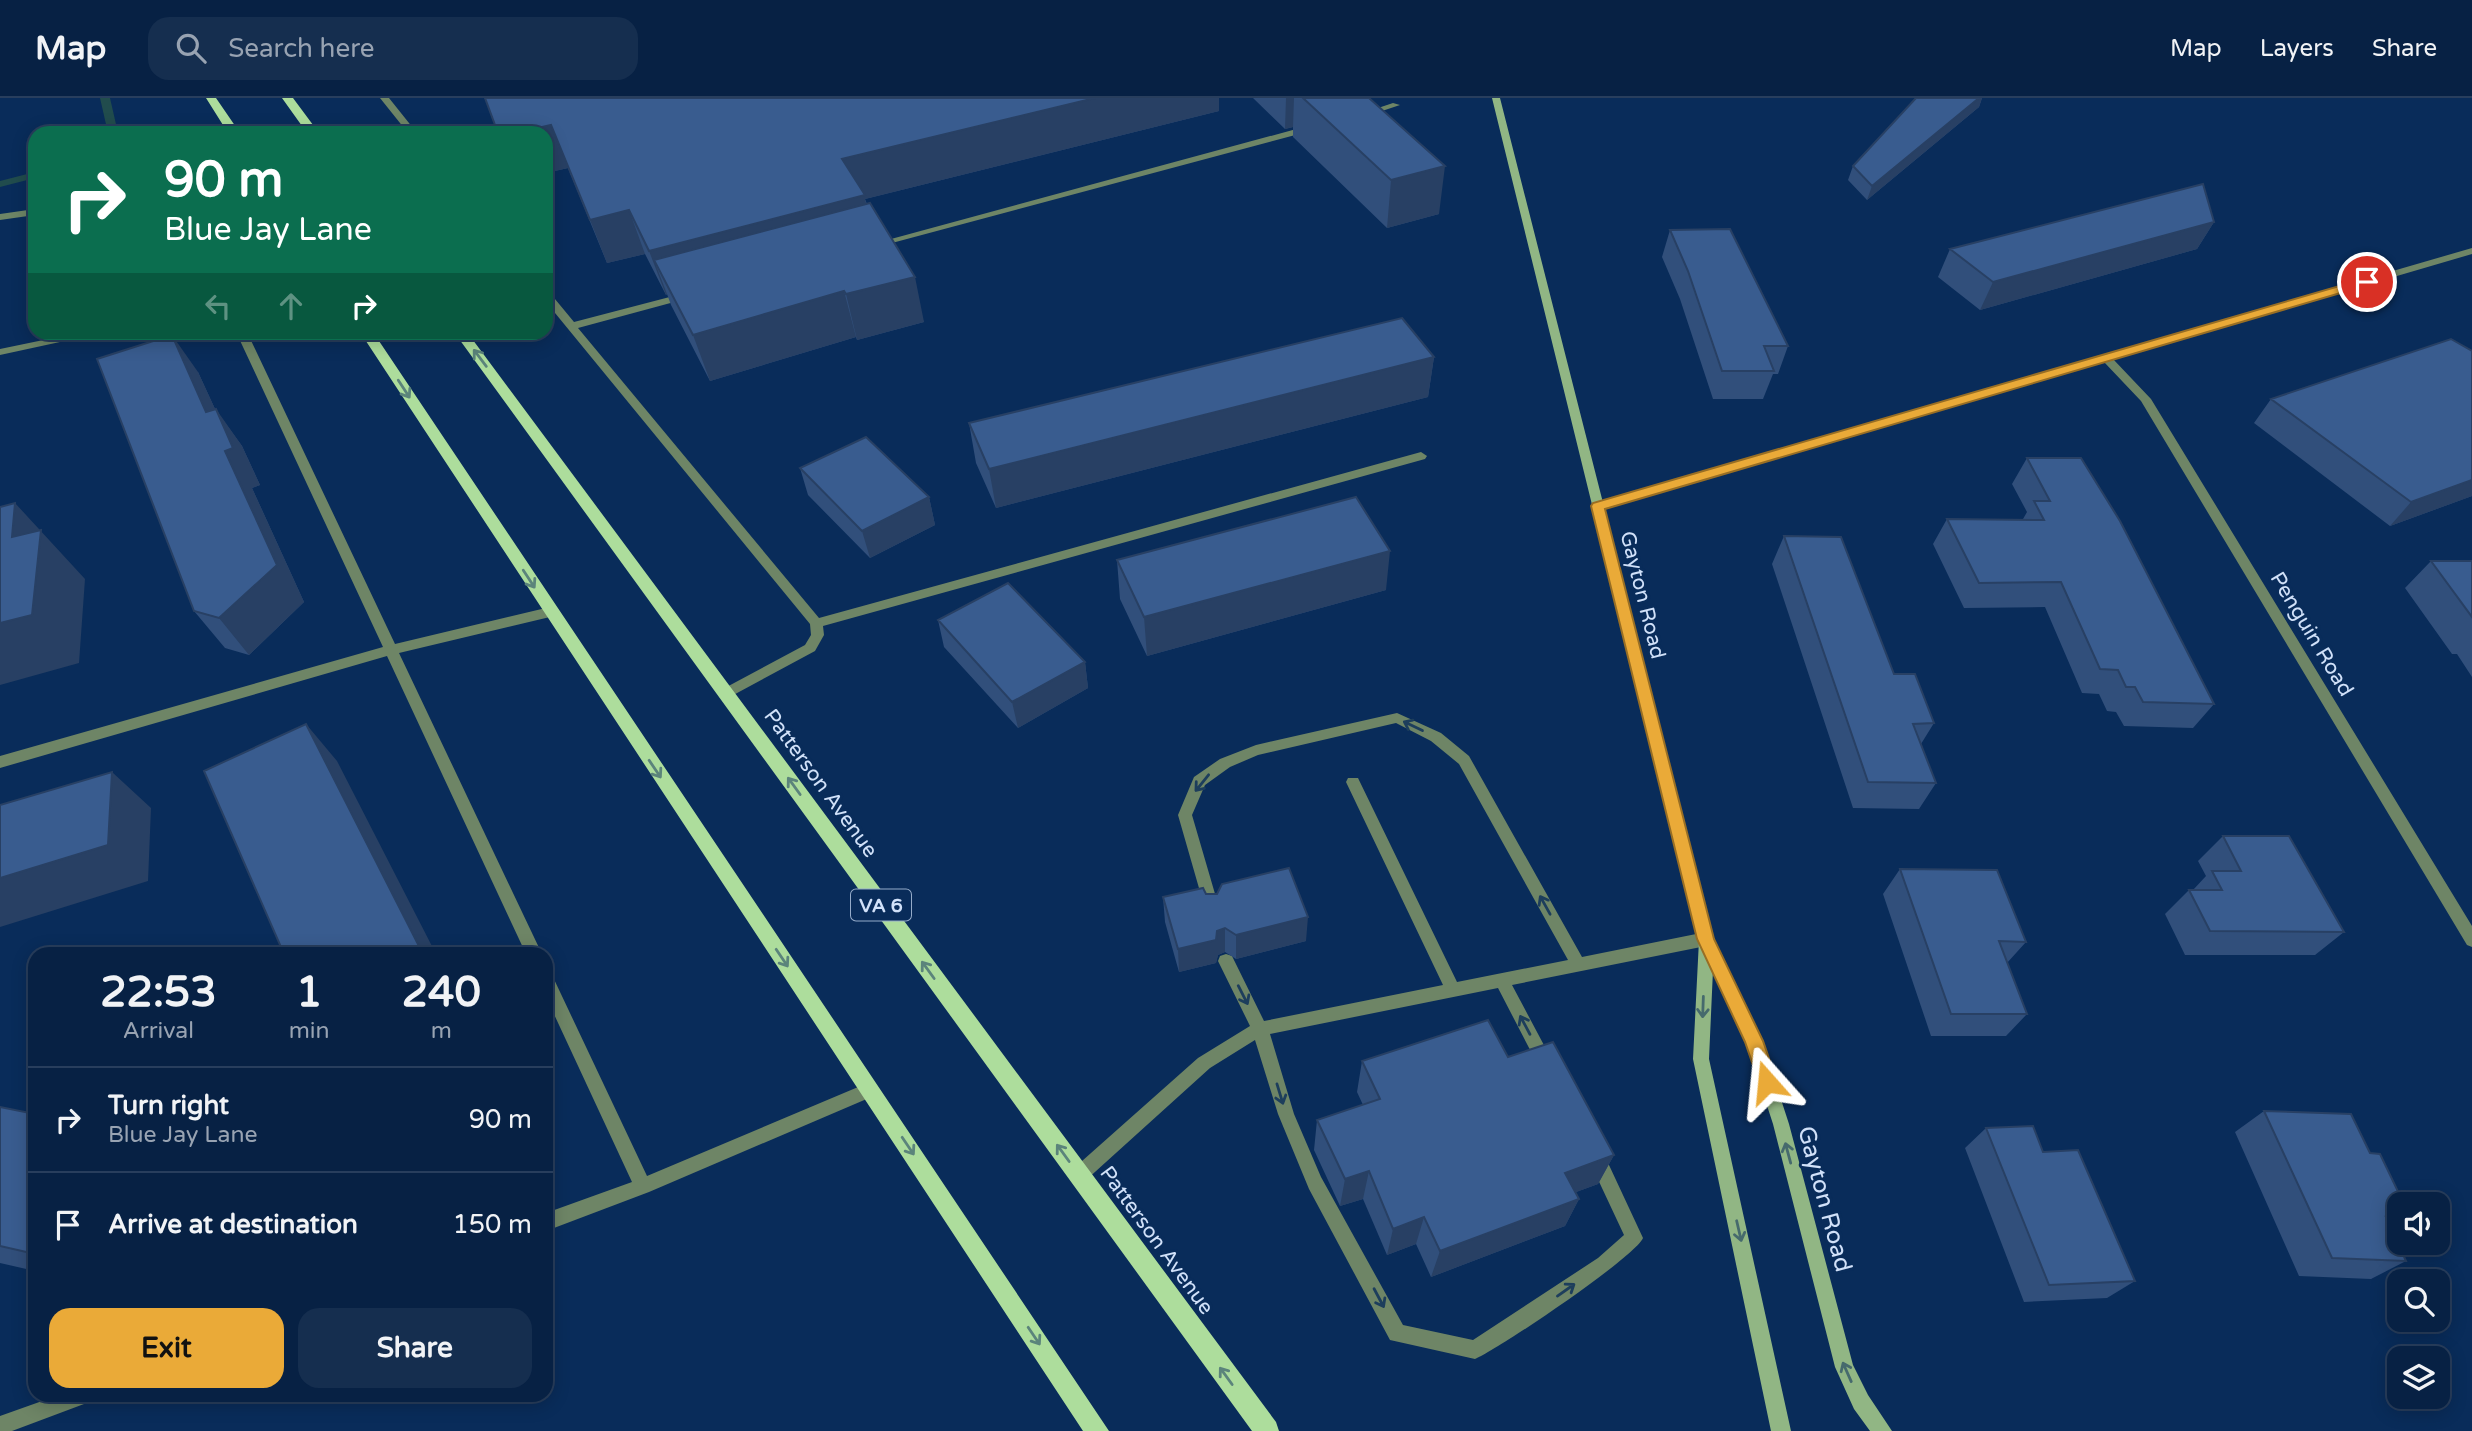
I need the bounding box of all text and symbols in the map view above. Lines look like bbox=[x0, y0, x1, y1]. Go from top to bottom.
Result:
search box bbox=[148, 17, 638, 80]
text: Map bbox=[35, 29, 106, 68]
icon: search bbox=[172, 29, 210, 67]
text: Search here bbox=[228, 33, 374, 64]
text: Map bbox=[2170, 34, 2222, 63]
text: Layers bbox=[2260, 34, 2334, 63]
text: Share bbox=[2372, 34, 2437, 63]
text: 90 m bbox=[164, 151, 283, 210]
icon: right bbox=[49, 154, 140, 245]
text: Blue Jay Lane bbox=[164, 211, 372, 249]
pin bbox=[2337, 252, 2397, 312]
icon: arrive bbox=[2348, 263, 2386, 301]
icon: left bbox=[199, 287, 237, 325]
icon: ahead bbox=[272, 287, 310, 325]
icon: right bbox=[345, 287, 383, 325]
one-way arrow bbox=[472, 349, 487, 368]
one-way arrow bbox=[397, 379, 411, 399]
street label: Gayton Road bbox=[1615, 529, 1670, 662]
street label: Penguin Road bbox=[2265, 567, 2359, 701]
one-way arrow bbox=[522, 569, 536, 589]
street label: Patterson Avenue bbox=[758, 704, 883, 862]
one-way arrow bbox=[1403, 718, 1424, 732]
one-way arrow bbox=[648, 758, 662, 778]
one-way arrow bbox=[1195, 774, 1211, 792]
one-way arrow bbox=[786, 777, 801, 796]
road number: VA 6 bbox=[851, 890, 911, 920]
one-way arrow bbox=[1538, 895, 1552, 915]
one-way arrow bbox=[775, 947, 789, 967]
one-way arrow bbox=[921, 961, 935, 980]
text: 22:53 bbox=[100, 967, 217, 1018]
text: 1 bbox=[296, 967, 322, 1018]
text: 240 bbox=[402, 967, 481, 1018]
one-way arrow bbox=[1237, 984, 1250, 1005]
one-way arrow bbox=[1696, 996, 1709, 1019]
one-way arrow bbox=[1518, 1015, 1532, 1036]
text: Arrival bbox=[123, 1017, 194, 1045]
text: min bbox=[289, 1017, 330, 1045]
text: m bbox=[431, 1017, 452, 1045]
position arrow bbox=[1730, 1045, 1804, 1119]
one-way arrow bbox=[1274, 1083, 1287, 1105]
text: Turn right bbox=[108, 1090, 229, 1121]
icon: right bbox=[49, 1101, 87, 1139]
text: 90 m bbox=[469, 1104, 532, 1135]
text: Blue Jay Lane bbox=[108, 1121, 257, 1149]
street label: Gayton Road bbox=[1791, 1123, 1858, 1275]
one-way arrow bbox=[901, 1136, 915, 1156]
one-way arrow bbox=[1781, 1142, 1794, 1165]
one-way arrow bbox=[1055, 1144, 1070, 1163]
street label: Patterson Avenue bbox=[1094, 1161, 1219, 1319]
map controls bbox=[2387, 1192, 2450, 1409]
button: sound bbox=[2387, 1192, 2450, 1255]
icon: arrive bbox=[49, 1206, 87, 1244]
text: Arrive at destination bbox=[108, 1209, 358, 1240]
text: 150 m bbox=[452, 1209, 532, 1240]
one-way arrow bbox=[1733, 1219, 1747, 1242]
button: search bbox=[2387, 1269, 2450, 1332]
one-way arrow bbox=[1556, 1283, 1575, 1297]
one-way arrow bbox=[1372, 1287, 1386, 1308]
button: Exit bbox=[49, 1308, 284, 1388]
button: Share bbox=[298, 1308, 532, 1388]
one-way arrow bbox=[1027, 1325, 1041, 1345]
button: layers bbox=[2387, 1346, 2450, 1409]
one-way arrow bbox=[1840, 1362, 1853, 1384]
one-way arrow bbox=[1219, 1367, 1234, 1386]

